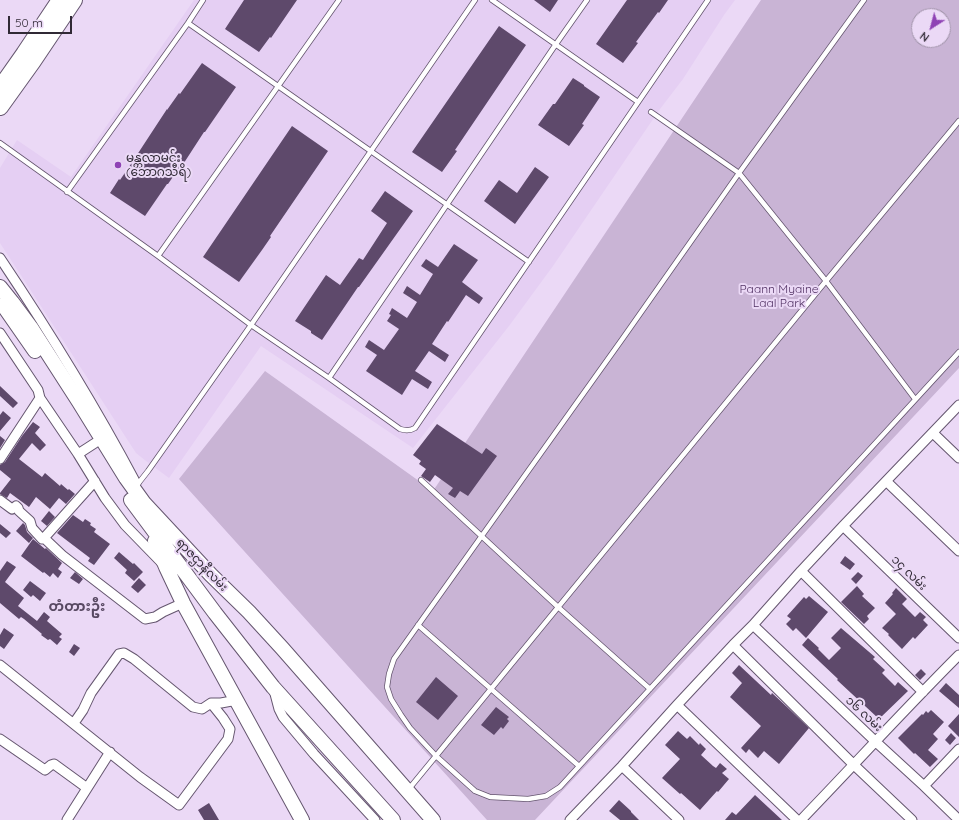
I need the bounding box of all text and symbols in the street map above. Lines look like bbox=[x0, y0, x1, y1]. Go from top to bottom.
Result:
scale bar bbox=[10, 8, 74, 34]
north arrow bbox=[911, 8, 951, 48]
text: 50 m bbox=[15, 15, 43, 30]
text: N bbox=[917, 29, 932, 45]
place label: မန္တလာမင်း (ဘောဂသီရိ) bbox=[126, 151, 191, 179]
marker: မန္တလာမင်း (ဘောဂသီရိ) bbox=[113, 160, 123, 170]
park label: Paann Myaine Laal Park bbox=[739, 282, 819, 310]
street label: ရာဇဌာနီလမ်း bbox=[173, 536, 231, 594]
street label: ၁၄ လမ်း bbox=[888, 553, 930, 593]
district label: တံတားဦး bbox=[49, 599, 105, 615]
street label: ၁၆ လမ်း bbox=[843, 693, 885, 735]

